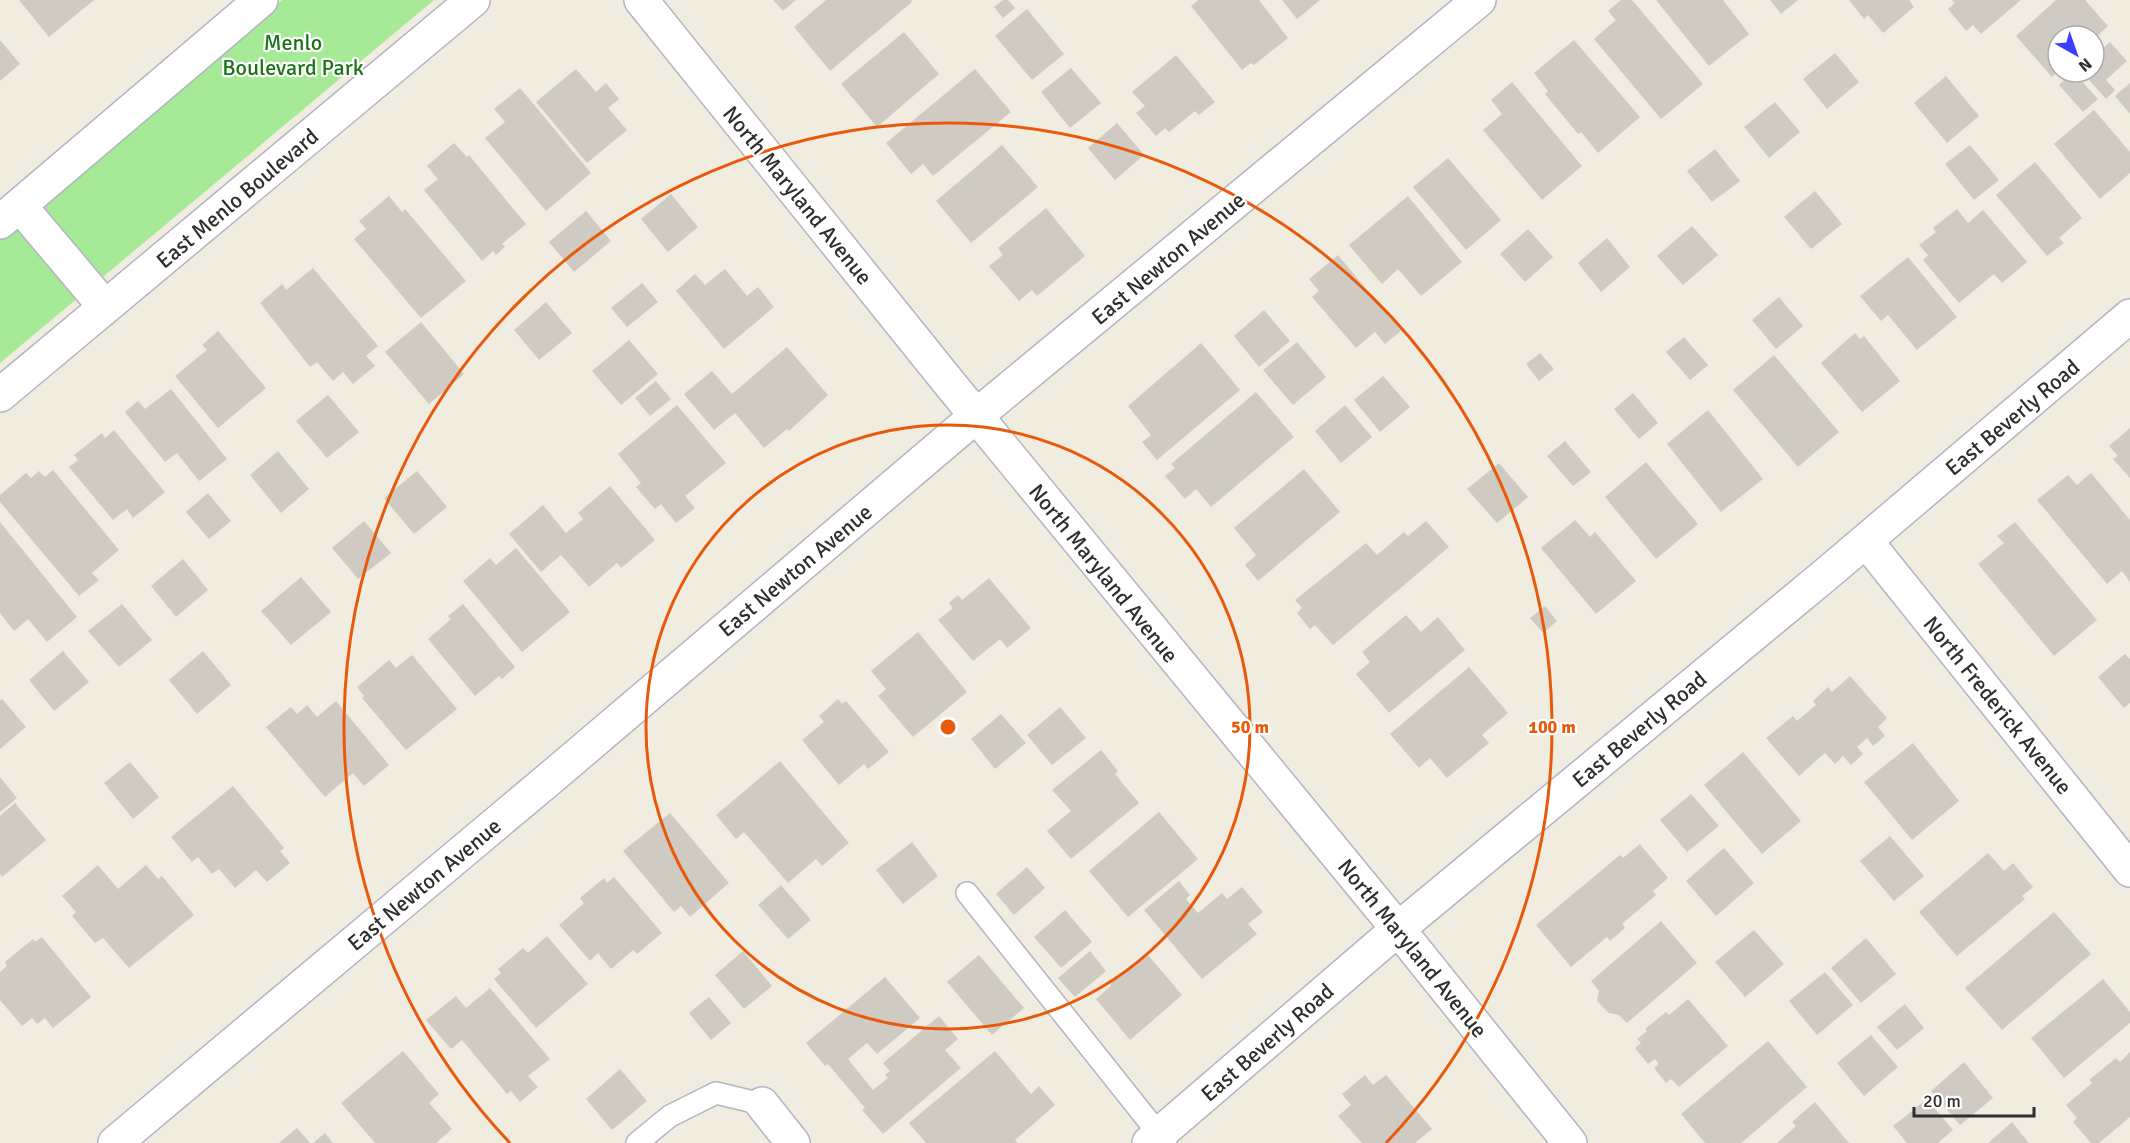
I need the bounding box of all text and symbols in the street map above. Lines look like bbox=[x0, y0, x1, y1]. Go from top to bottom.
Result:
north arrow bbox=[2046, 24, 2106, 84]
park label: Menlo Boulevard Park bbox=[222, 29, 364, 81]
text: N bbox=[2074, 53, 2096, 76]
street label: North Maryland Avenue bbox=[717, 100, 878, 290]
street label: East Menlo Boulevard bbox=[151, 123, 324, 274]
street label: East Newton Avenue bbox=[1086, 186, 1251, 330]
street label: East Beverly Road bbox=[1940, 353, 2085, 481]
street label: North Maryland Avenue bbox=[1023, 478, 1184, 668]
street label: East Newton Avenue bbox=[713, 498, 878, 642]
street label: North Frederick Avenue bbox=[1917, 611, 2078, 800]
street label: East Beverly Road bbox=[1567, 665, 1712, 793]
text: 50 m bbox=[1231, 716, 1269, 738]
text: 100 m bbox=[1528, 716, 1576, 738]
centre of rings bbox=[938, 717, 958, 737]
street label: East Newton Avenue bbox=[342, 812, 507, 956]
street label: North Maryland Avenue bbox=[1332, 853, 1493, 1043]
street label: East Beverly Road bbox=[1195, 977, 1339, 1107]
scale bar bbox=[1914, 1080, 2034, 1118]
text: 20 m bbox=[1923, 1090, 1961, 1112]

